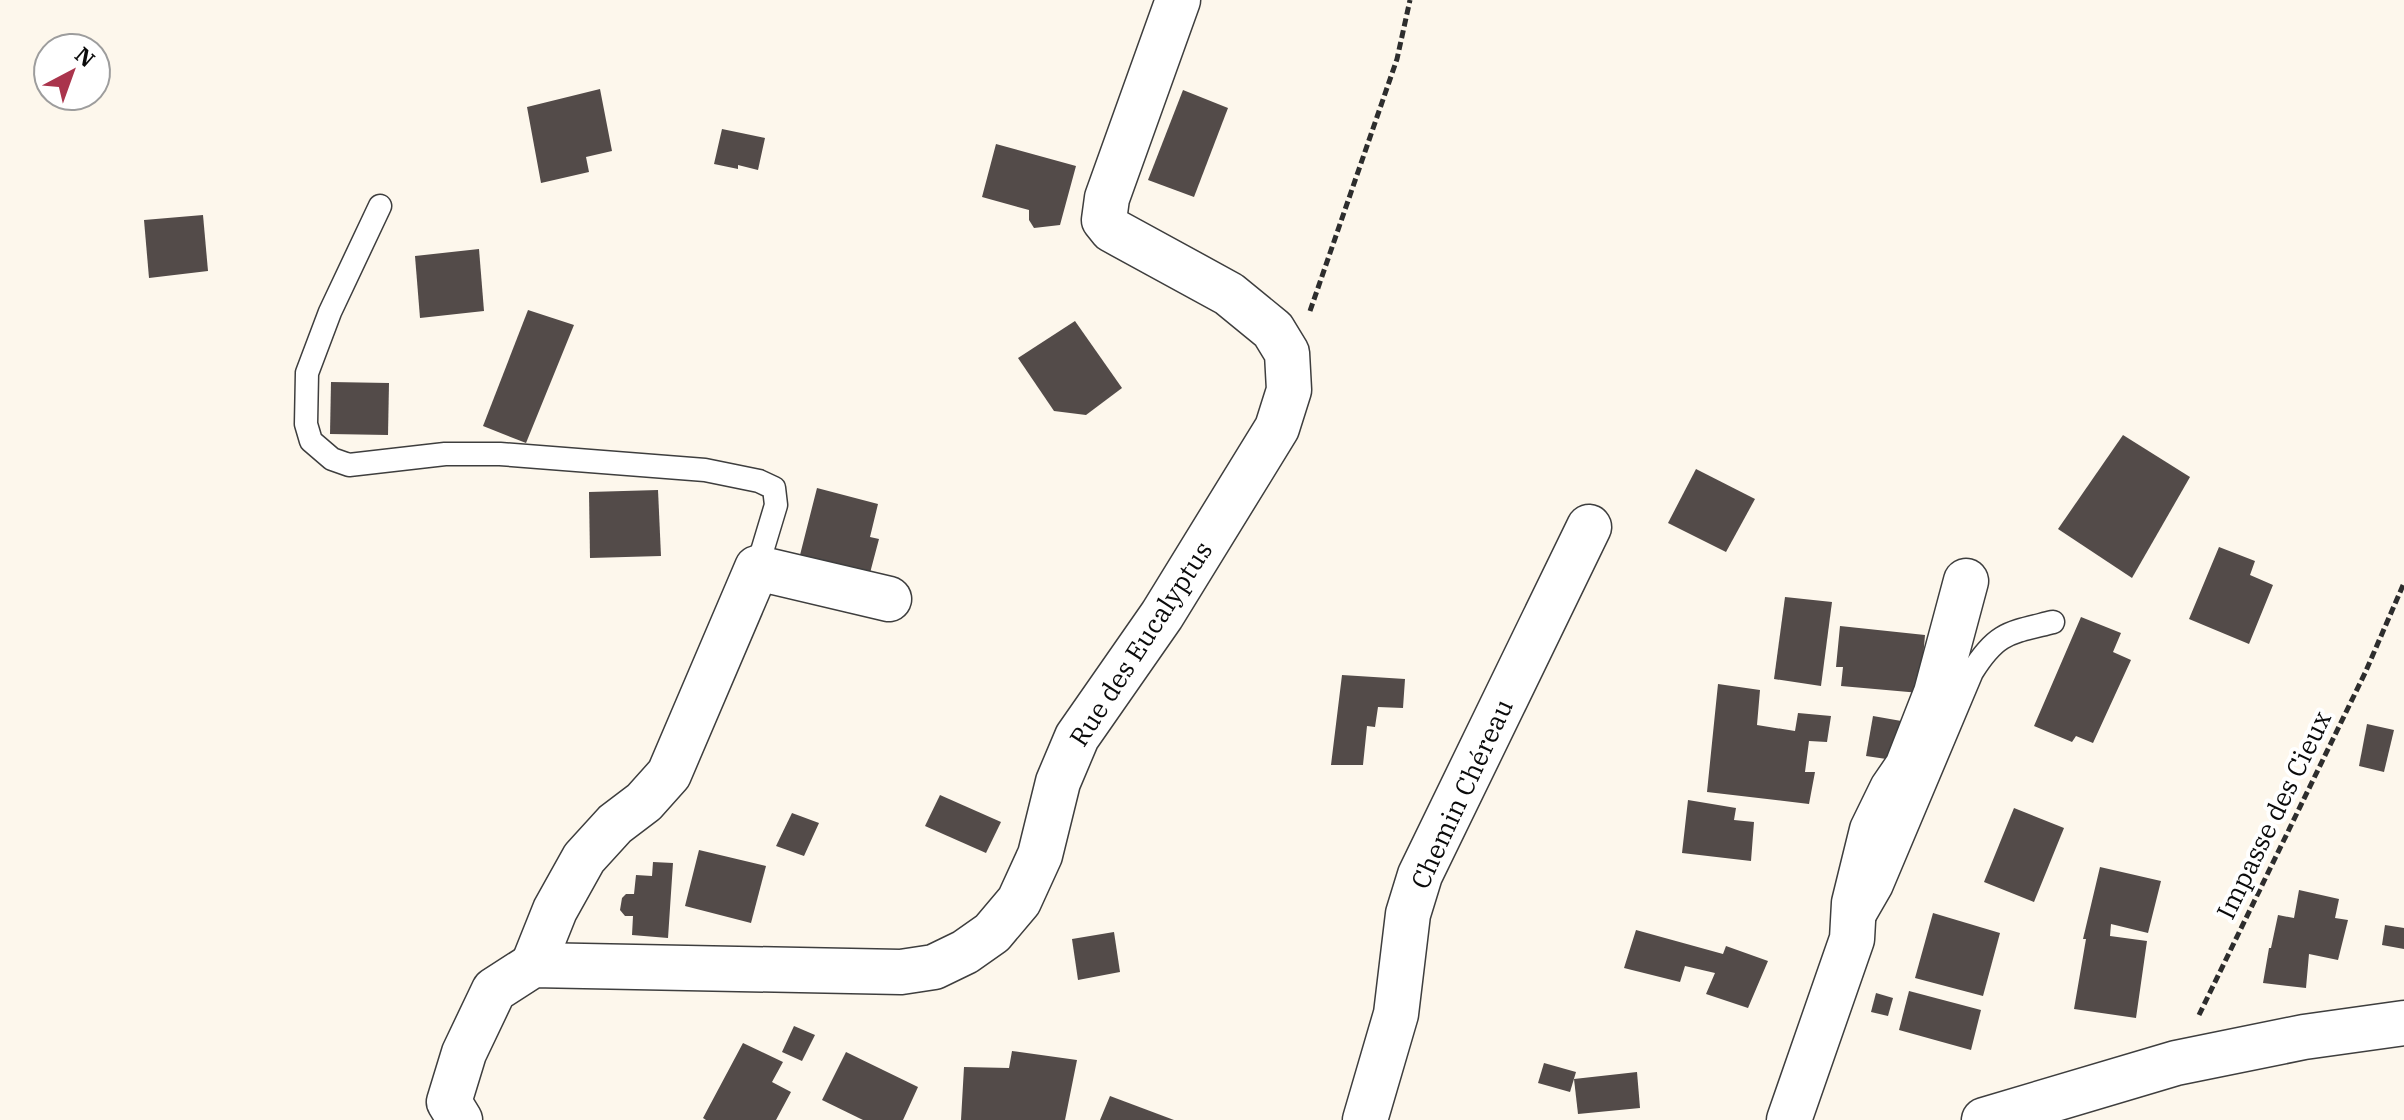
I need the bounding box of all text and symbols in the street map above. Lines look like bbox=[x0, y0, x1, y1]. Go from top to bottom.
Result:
north arrow bbox=[32, 32, 112, 112]
text: N bbox=[69, 40, 102, 73]
street label: Rue des Eucalyptus bbox=[1061, 534, 1219, 752]
street label: Chemin Chéreau bbox=[1402, 693, 1520, 894]
street label: Impasse des Cieux bbox=[2208, 705, 2338, 924]

